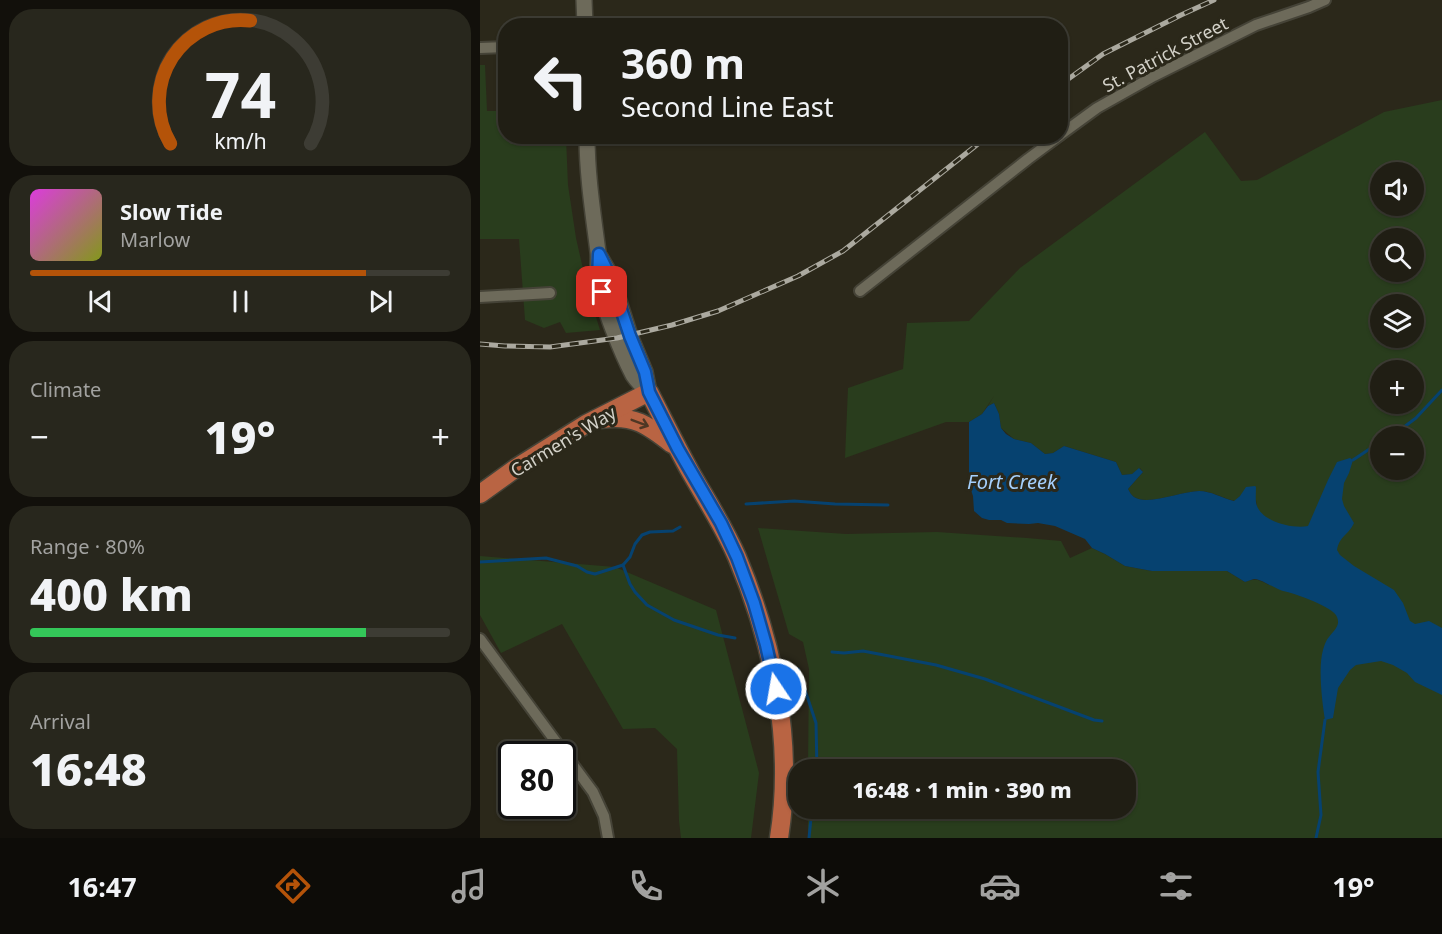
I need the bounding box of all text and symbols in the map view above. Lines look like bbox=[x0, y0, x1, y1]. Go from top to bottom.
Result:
street label: St. Patrick Street bbox=[1098, 11, 1232, 97]
text: 360 m bbox=[621, 34, 745, 91]
icon: left bbox=[522, 42, 600, 120]
text: 74 bbox=[204, 52, 276, 137]
text: Second Line East bbox=[621, 88, 834, 125]
text: km/h bbox=[214, 127, 266, 156]
map controls bbox=[1370, 162, 1424, 480]
button: sound bbox=[1370, 162, 1424, 216]
text: Slow Tide bbox=[120, 196, 223, 226]
text: Marlow bbox=[120, 226, 190, 253]
button: search bbox=[1370, 228, 1424, 282]
pin bbox=[576, 266, 627, 317]
icon: arrive bbox=[585, 275, 618, 308]
icon: previous bbox=[84, 285, 117, 318]
icon: pause bbox=[224, 285, 257, 318]
icon: next bbox=[364, 285, 397, 318]
button: layers bbox=[1370, 294, 1424, 348]
button: + bbox=[1370, 360, 1424, 414]
text: Climate bbox=[30, 376, 101, 403]
street label: Carmen's Way bbox=[506, 400, 621, 482]
text: 19° bbox=[204, 406, 276, 467]
text: − bbox=[30, 414, 49, 459]
text: + bbox=[431, 414, 450, 459]
one-way arrow bbox=[630, 418, 649, 429]
button: − bbox=[1370, 426, 1424, 480]
water label: Fort Creek bbox=[967, 468, 1058, 495]
text: Range · 80% bbox=[30, 533, 145, 560]
text: 400 km bbox=[30, 563, 193, 624]
position arrow bbox=[744, 657, 808, 721]
text: Arrival bbox=[30, 708, 91, 735]
text: 16:48 bbox=[30, 738, 147, 799]
speed limit sign: 80 bbox=[498, 741, 576, 819]
text: 16:48 · 1 min · 390 m bbox=[852, 774, 1072, 804]
icon: directions bbox=[272, 865, 314, 907]
icon: music bbox=[448, 865, 490, 907]
icon: phone bbox=[625, 865, 667, 907]
icon: climate bbox=[802, 865, 844, 907]
icon: car bbox=[979, 865, 1021, 907]
icon: filters bbox=[1155, 865, 1197, 907]
text: 16:47 bbox=[67, 868, 137, 905]
text: 19° bbox=[1332, 868, 1375, 905]

